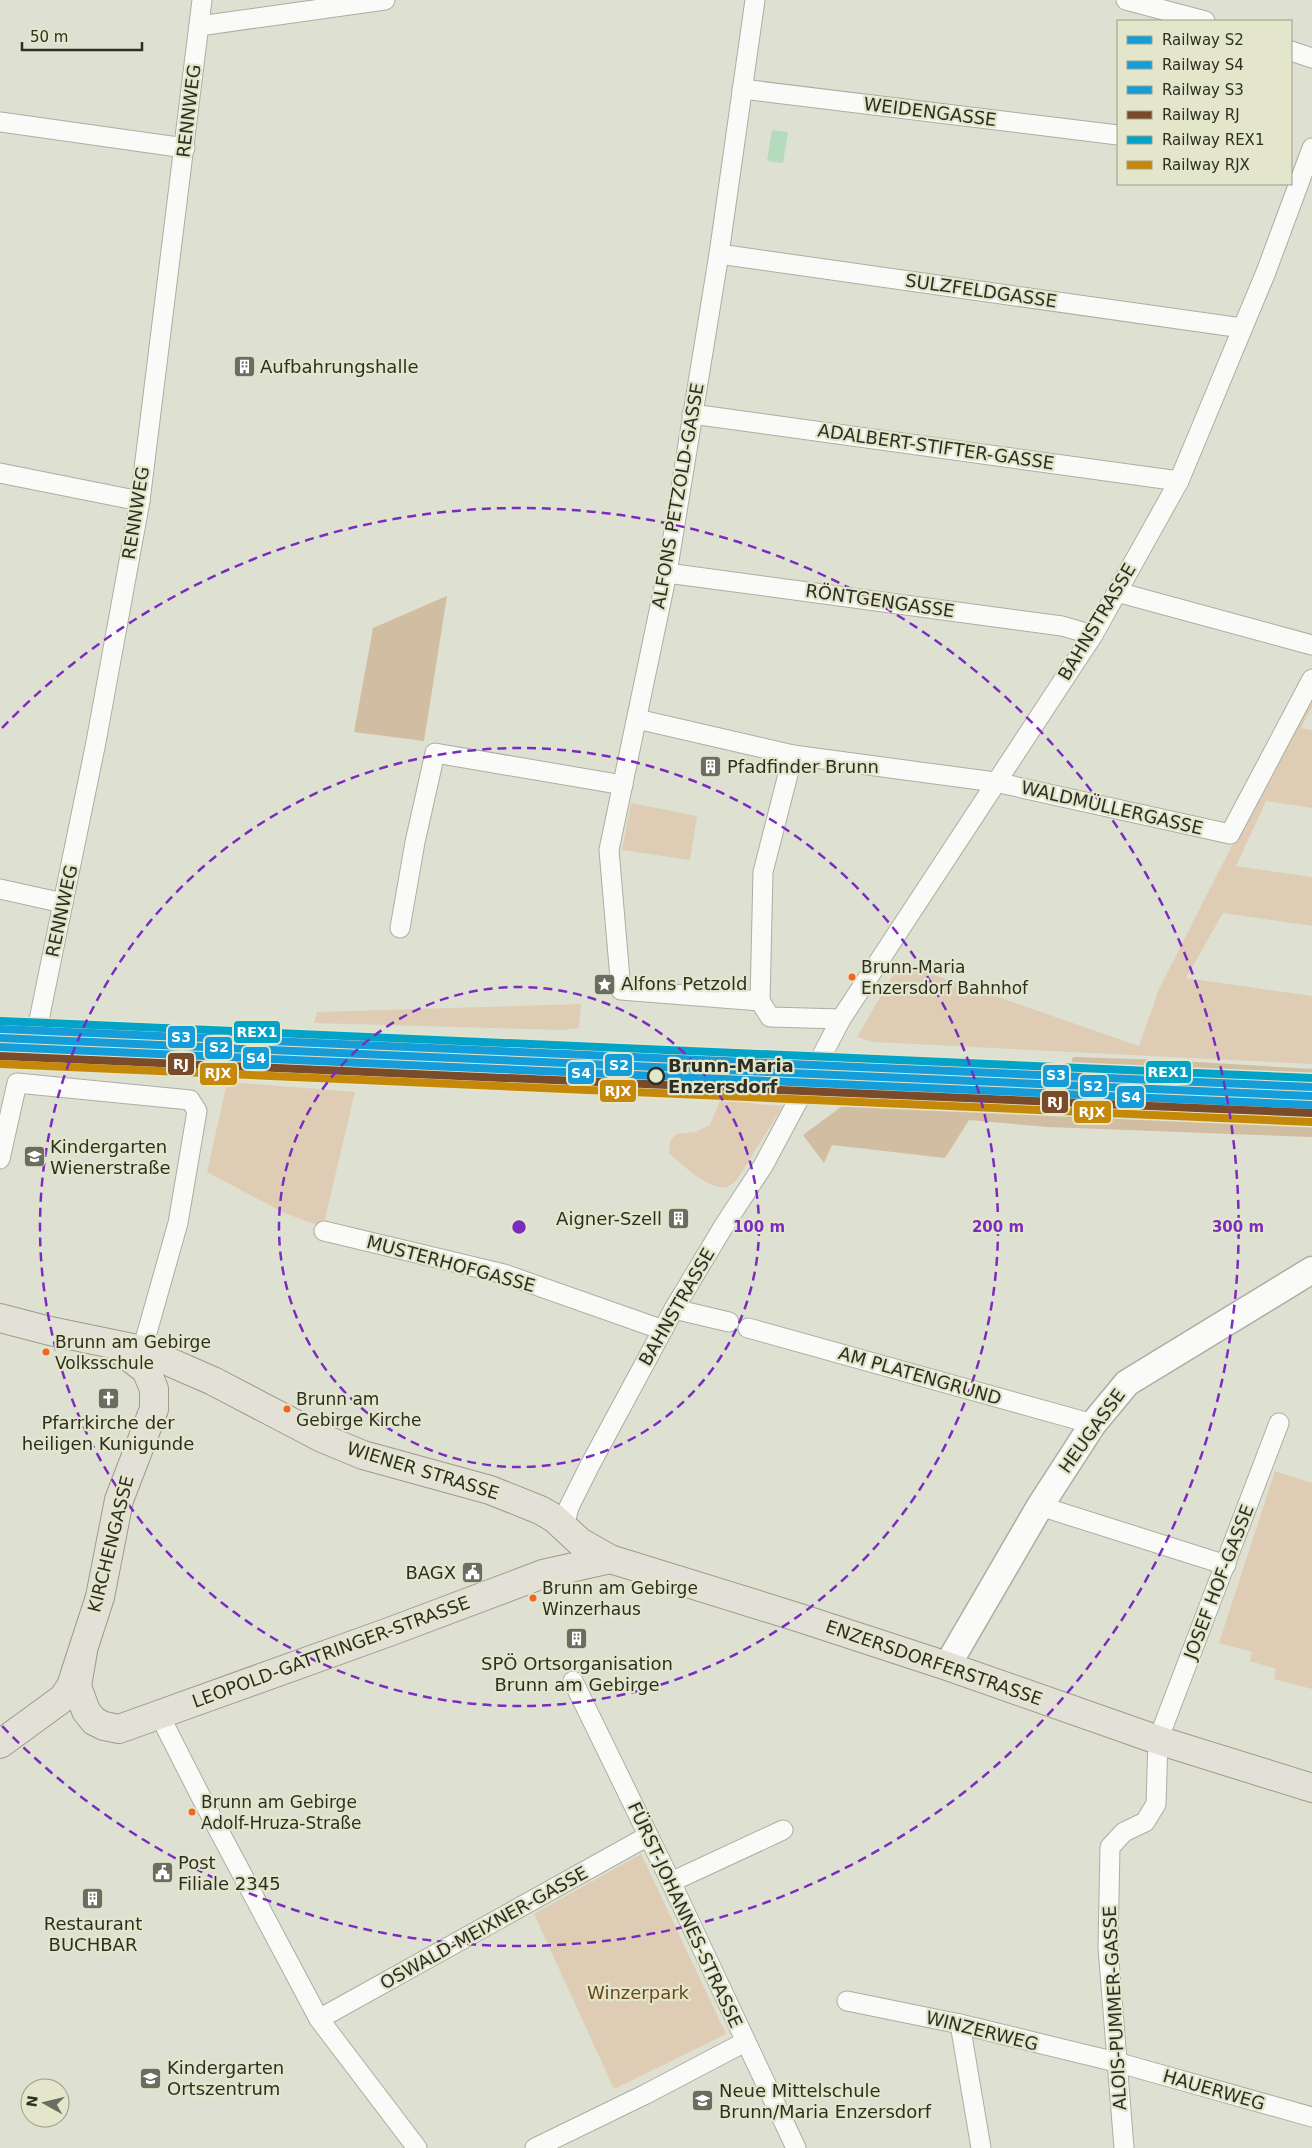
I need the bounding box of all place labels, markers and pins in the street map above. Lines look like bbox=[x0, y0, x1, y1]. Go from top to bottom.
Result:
building icon: Aufbahrungshalle bbox=[232, 355, 256, 379]
place label: Aufbahrungshalle bbox=[260, 356, 418, 377]
building icon: Pfadfinder Brunn bbox=[699, 755, 723, 779]
place label: Pfadfinder Brunn bbox=[727, 756, 879, 777]
place label: Brunn-Maria Enzersdorf Bahnhof bbox=[861, 957, 1029, 998]
place icon: Alfons Petzold bbox=[593, 972, 617, 996]
marker: Brunn-Maria Enzersdorf Bahnhof bbox=[847, 972, 857, 982]
place label: Alfons Petzold bbox=[621, 973, 747, 994]
place label: Brunn-Maria Enzersdorf bbox=[668, 1055, 794, 1097]
marker: Brunn-Maria Enzersdorf bbox=[647, 1067, 665, 1085]
place label: Kindergarten Wienerstraße bbox=[50, 1136, 171, 1178]
school or university icon: Kindergarten Wienerstraße bbox=[22, 1145, 46, 1169]
building icon: Aigner-Szell bbox=[666, 1207, 690, 1231]
place label: Aigner-Szell bbox=[556, 1208, 662, 1229]
centre of rings bbox=[510, 1218, 528, 1236]
place label: Brunn am Gebirge Volksschule bbox=[55, 1332, 211, 1373]
marker: Brunn am Gebirge Volksschule bbox=[41, 1347, 51, 1357]
church icon: Pfarrkirche der heiligen Kunigunde bbox=[96, 1386, 120, 1410]
place label: Brunn am Gebirge Kirche bbox=[296, 1389, 422, 1430]
marker: Brunn am Gebirge Kirche bbox=[282, 1404, 292, 1414]
place label: Pfarrkirche der heiligen Kunigunde bbox=[22, 1412, 194, 1454]
public building icon: BAGX bbox=[460, 1561, 484, 1585]
place label: BAGX bbox=[405, 1562, 456, 1583]
place label: Brunn am Gebirge Winzerhaus bbox=[542, 1578, 698, 1619]
marker: Brunn am Gebirge Winzerhaus bbox=[528, 1593, 538, 1603]
building icon: SPÖ Ortsorganisation Brunn am Gebirge bbox=[565, 1627, 589, 1651]
place label: SPÖ Ortsorganisation Brunn am Gebirge bbox=[481, 1653, 673, 1695]
place label: Brunn am Gebirge Adolf-Hruza-Straße bbox=[201, 1792, 362, 1833]
marker: Brunn am Gebirge Adolf-Hruza-Straße bbox=[187, 1807, 197, 1817]
place label: Post Filiale 2345 bbox=[178, 1852, 281, 1894]
public building icon: Post Filiale 2345 bbox=[150, 1861, 174, 1885]
building icon: Restaurant BUCHBAR bbox=[81, 1887, 105, 1911]
place label: Restaurant BUCHBAR bbox=[44, 1913, 142, 1955]
place label: Kindergarten Ortszentrum bbox=[167, 2057, 284, 2099]
school or university icon: Kindergarten Ortszentrum bbox=[139, 2066, 163, 2090]
place label: Neue Mittelschule Brunn/Maria Enzersdorf bbox=[719, 2080, 932, 2122]
school or university icon: Neue Mittelschule Brunn/Maria Enzersdorf bbox=[691, 2089, 715, 2113]

